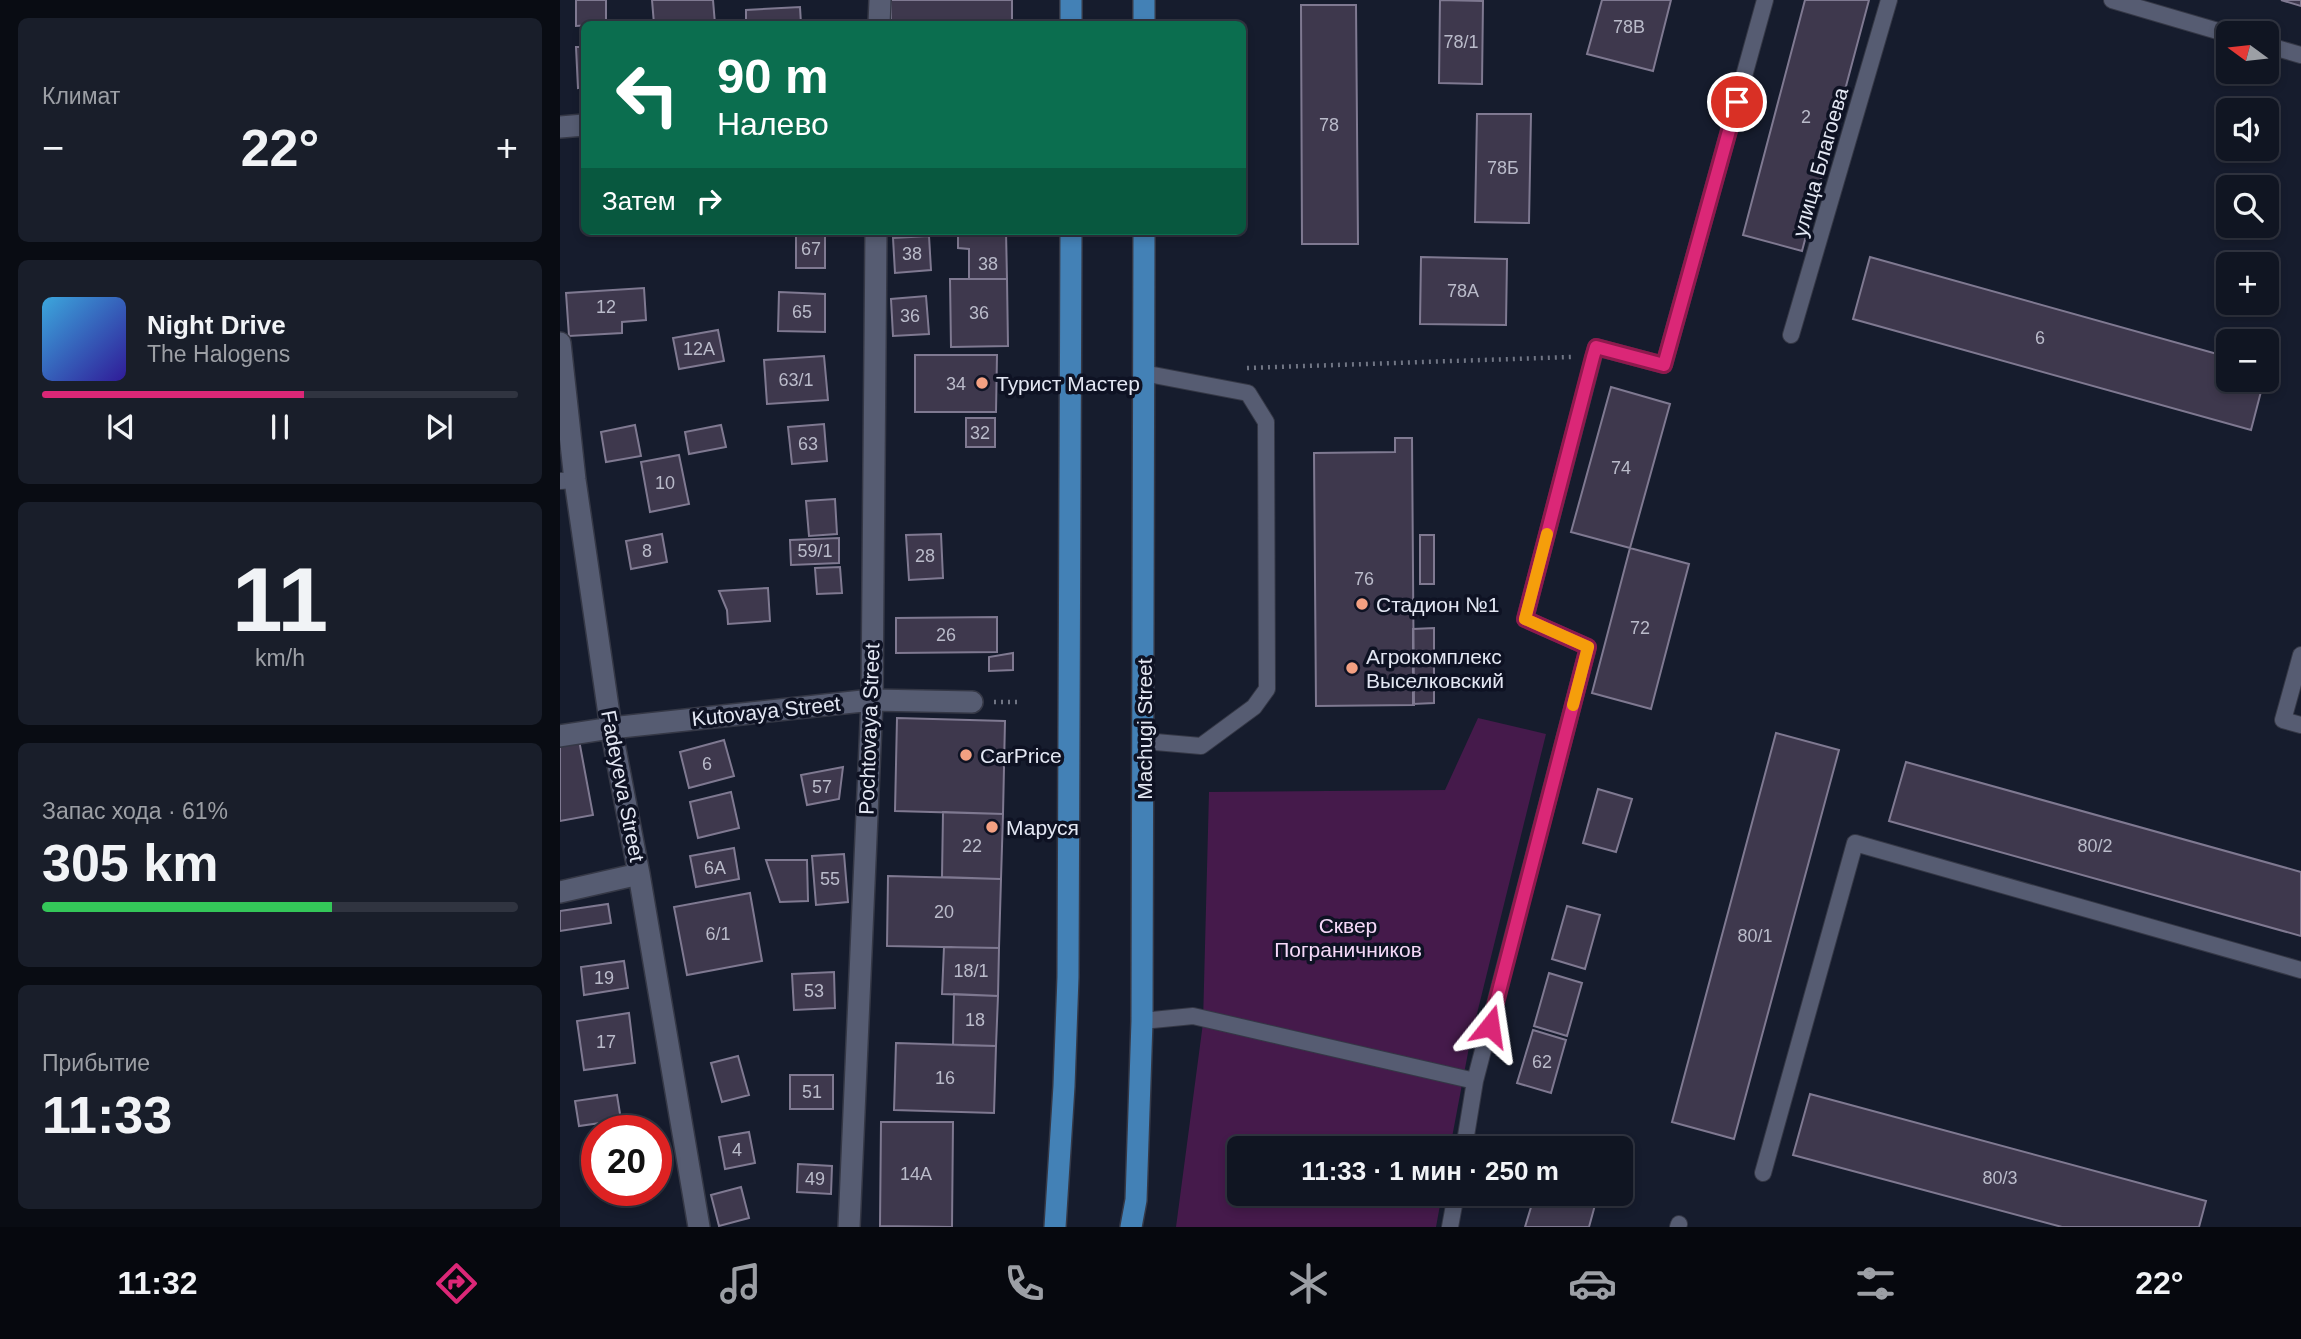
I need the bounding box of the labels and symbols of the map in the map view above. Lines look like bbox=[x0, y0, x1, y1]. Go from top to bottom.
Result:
house number: 78В bbox=[1613, 17, 1645, 37]
north arrow bbox=[2216, 21, 2278, 84]
house number: 78/1 bbox=[1443, 32, 1479, 52]
pin bbox=[1707, 72, 1767, 132]
street label: улица Благоева bbox=[1788, 84, 1852, 239]
house number: 2 bbox=[1801, 107, 1811, 127]
house number: 78 bbox=[1319, 115, 1339, 135]
house number: 78Б bbox=[1487, 158, 1519, 178]
house number: 67 bbox=[801, 239, 821, 259]
house number: 38 bbox=[902, 244, 922, 264]
house number: 38 bbox=[978, 254, 998, 274]
house number: 78А bbox=[1447, 281, 1479, 301]
house number: 12 bbox=[596, 297, 616, 317]
house number: 65 bbox=[792, 302, 812, 322]
house number: 36 bbox=[969, 303, 989, 323]
house number: 36 bbox=[900, 306, 920, 326]
house number: 6 bbox=[2035, 328, 2045, 348]
house number: 12А bbox=[683, 339, 715, 359]
house number: 63/1 bbox=[778, 370, 814, 390]
place label: Турист Мастер bbox=[996, 372, 1140, 395]
house number: 34 bbox=[946, 374, 966, 394]
marker: Турист Мастер bbox=[974, 375, 990, 391]
house number: 32 bbox=[970, 423, 990, 443]
house number: 63 bbox=[798, 434, 818, 454]
house number: 74 bbox=[1611, 458, 1631, 478]
house number: 10 bbox=[655, 473, 675, 493]
house number: 8 bbox=[642, 541, 652, 561]
house number: 59/1 bbox=[797, 541, 833, 561]
house number: 28 bbox=[915, 546, 935, 566]
house number: 76 bbox=[1354, 569, 1374, 589]
place label: Стадион №1 bbox=[1376, 593, 1500, 616]
marker: Стадион №1 bbox=[1354, 596, 1370, 612]
house number: 72 bbox=[1630, 618, 1650, 638]
house number: 26 bbox=[936, 625, 956, 645]
street label: Pochtovaya Street bbox=[855, 643, 883, 815]
place label: Агрокомплекс Выселковский bbox=[1366, 645, 1504, 692]
street label: Machugi Street bbox=[1133, 658, 1156, 800]
marker: Агрокомплекс Выселковский bbox=[1344, 660, 1360, 676]
street label: Kutovaya Street bbox=[690, 692, 842, 730]
street label: Fadeyeva Street bbox=[597, 708, 649, 864]
place label: CarPrice bbox=[980, 744, 1062, 767]
marker: CarPrice bbox=[958, 747, 974, 763]
house number: 6 bbox=[702, 754, 712, 774]
house number: 57 bbox=[812, 777, 832, 797]
place label: Маруся bbox=[1006, 816, 1079, 839]
marker: Маруся bbox=[984, 819, 1000, 835]
house number: 22 bbox=[962, 836, 982, 856]
house number: 80/2 bbox=[2077, 836, 2113, 856]
house number: 6А bbox=[704, 858, 726, 878]
house number: 55 bbox=[820, 869, 840, 889]
house number: 20 bbox=[934, 902, 954, 922]
park label: Сквер Пограничников bbox=[1274, 914, 1422, 961]
house number: 6/1 bbox=[705, 924, 731, 944]
house number: 80/1 bbox=[1737, 926, 1773, 946]
house number: 18/1 bbox=[953, 961, 989, 981]
house number: 19 bbox=[594, 968, 614, 988]
house number: 53 bbox=[804, 981, 824, 1001]
position arrow bbox=[1453, 989, 1527, 1063]
house number: 18 bbox=[965, 1010, 985, 1030]
house number: 17 bbox=[596, 1032, 616, 1052]
house number: 62 bbox=[1532, 1052, 1552, 1072]
house number: 16 bbox=[935, 1068, 955, 1088]
house number: 51 bbox=[802, 1082, 822, 1102]
speed limit sign: 20 bbox=[581, 1115, 672, 1206]
house number: 4 bbox=[732, 1140, 742, 1160]
house number: 14А bbox=[900, 1164, 932, 1184]
house number: 80/3 bbox=[1982, 1168, 2018, 1188]
house number: 49 bbox=[805, 1169, 825, 1189]

